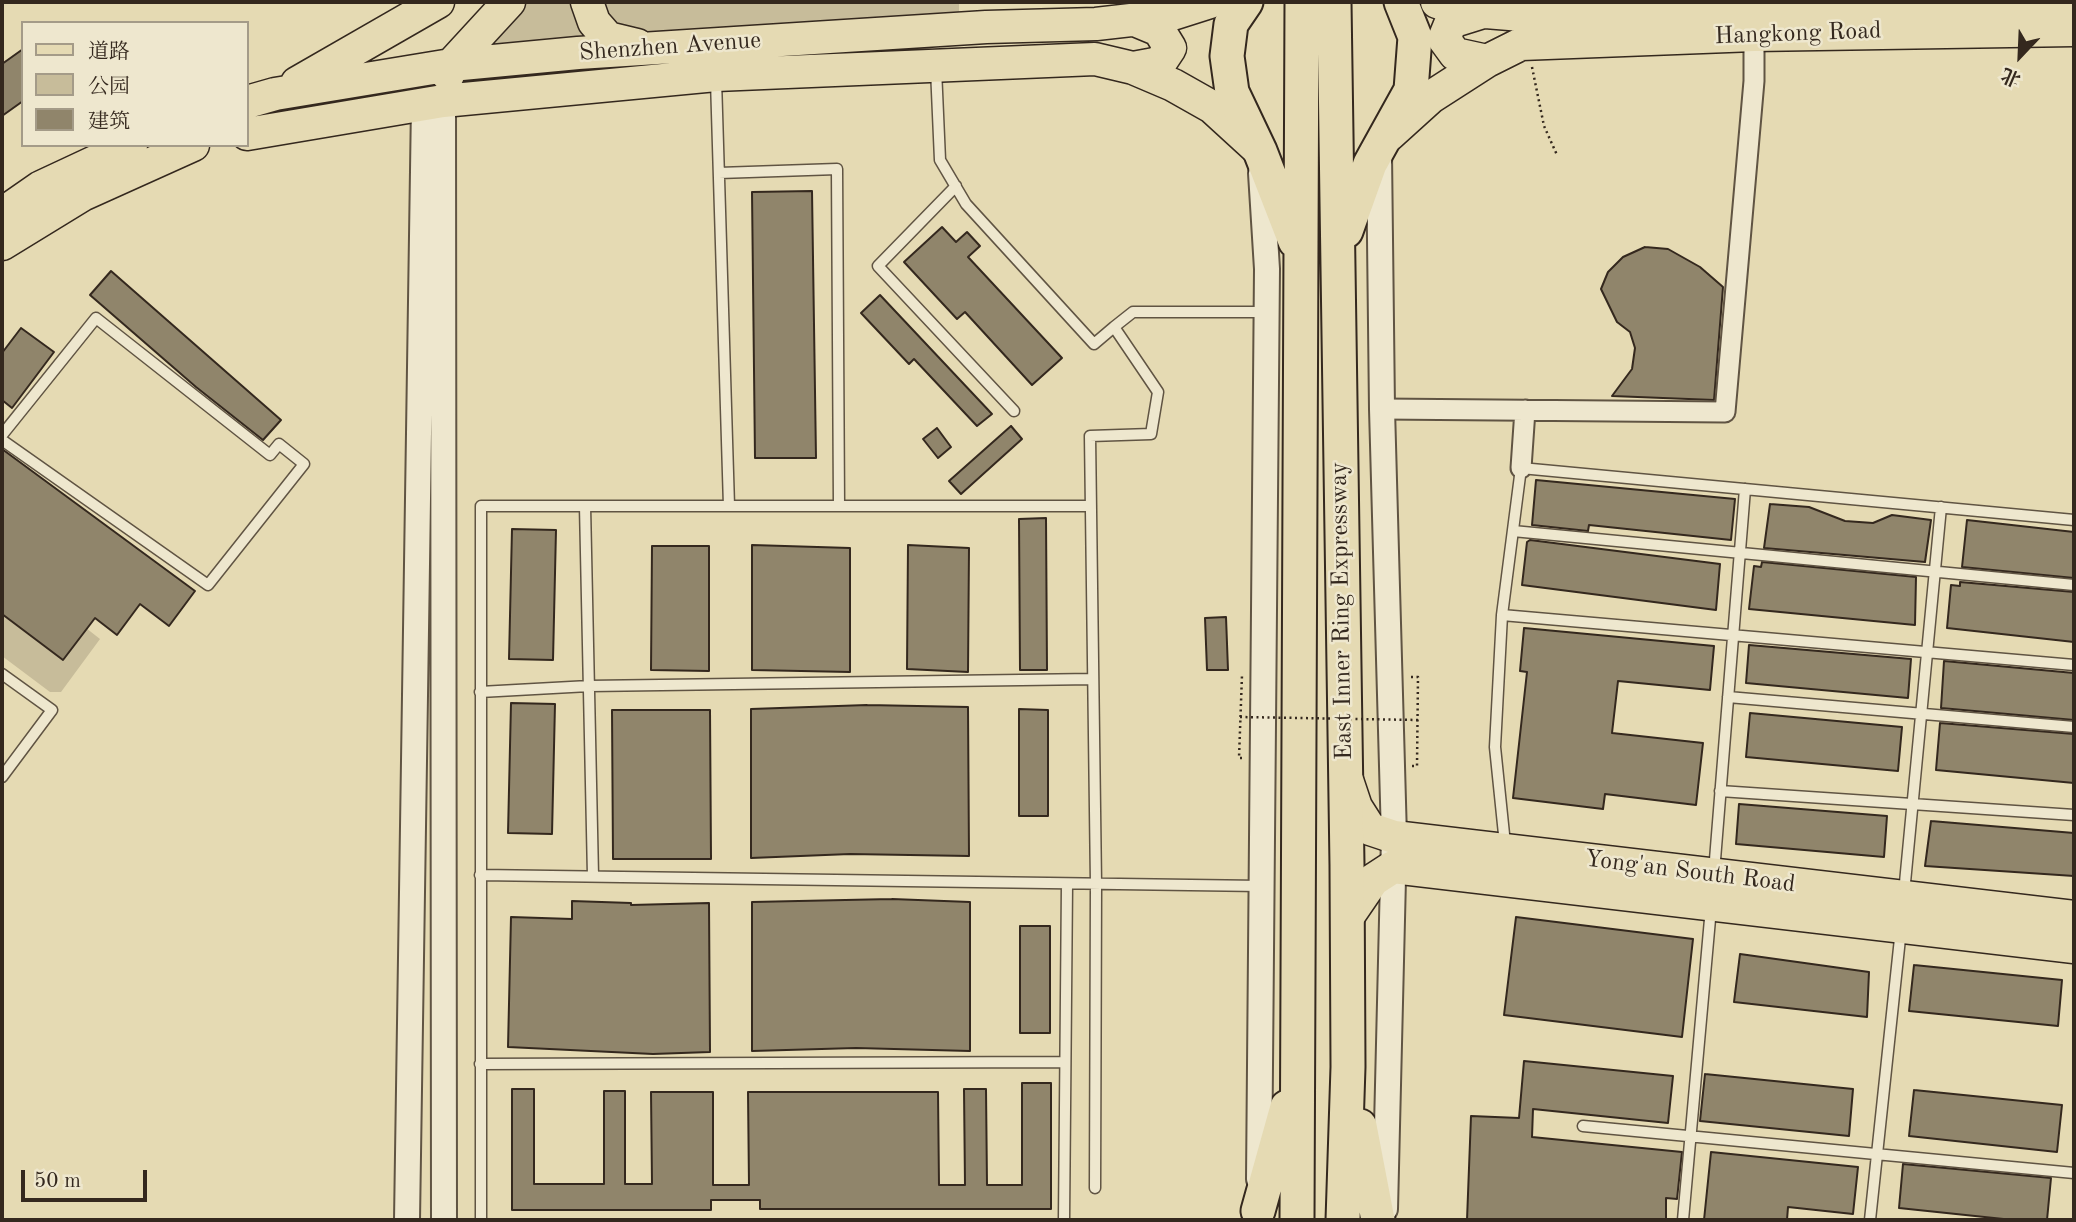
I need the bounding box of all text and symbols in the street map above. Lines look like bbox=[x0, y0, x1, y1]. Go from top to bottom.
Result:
street label: Hangkong Road bbox=[1714, 17, 1882, 51]
legend bbox=[21, 21, 248, 147]
north arrow bbox=[1985, 21, 2055, 91]
street label: Shenzhen Avenue bbox=[578, 26, 762, 68]
text: 道路 bbox=[88, 42, 130, 63]
text: 北 bbox=[1999, 63, 2024, 88]
text: 公园 bbox=[88, 77, 130, 98]
text: 建筑 bbox=[88, 112, 130, 133]
street label: East Inner Ring Expressway bbox=[1325, 462, 1359, 760]
street label: Yong'an South Road bbox=[1583, 845, 1797, 899]
scale bar bbox=[24, 1156, 150, 1200]
text: 50 m bbox=[34, 1171, 81, 1192]

